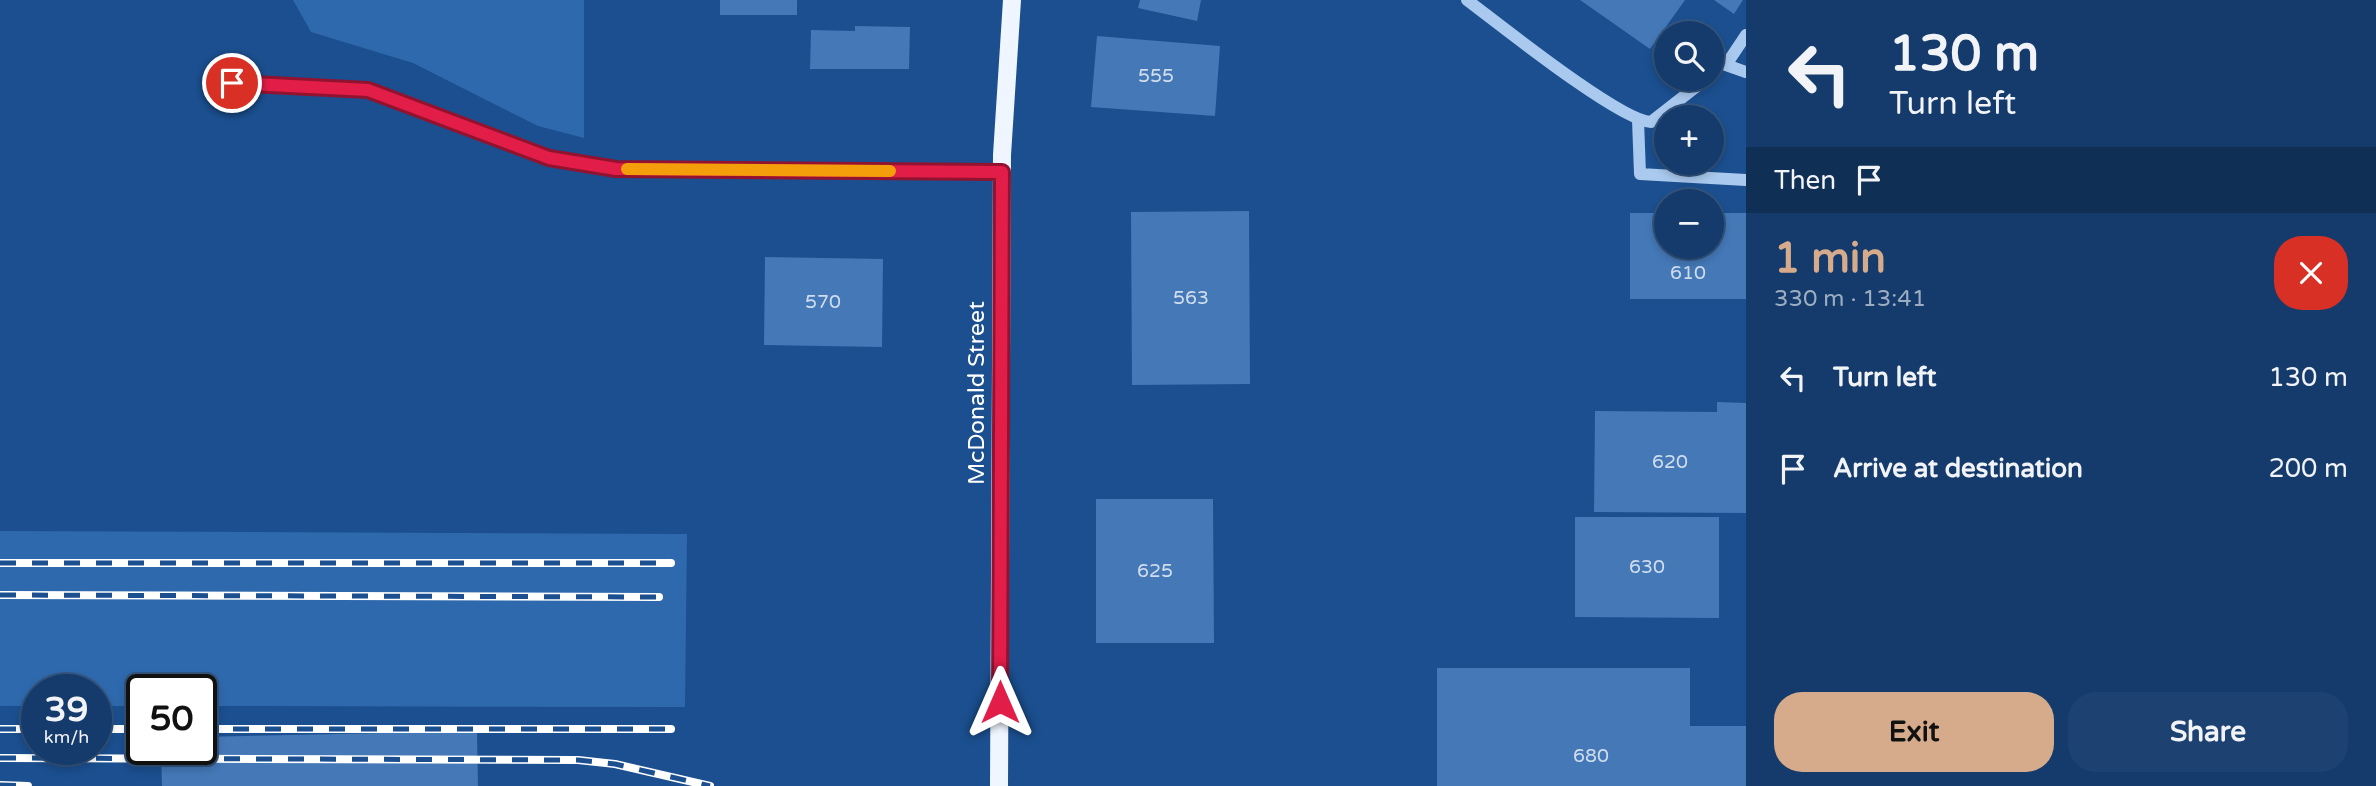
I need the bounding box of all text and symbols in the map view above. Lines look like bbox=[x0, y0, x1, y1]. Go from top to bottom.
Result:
map controls bbox=[1654, 21, 1724, 259]
button: search bbox=[1654, 21, 1724, 91]
text: 130 m bbox=[1889, 25, 2039, 84]
icon: left bbox=[1774, 28, 1865, 119]
pin bbox=[202, 53, 262, 113]
icon: arrive bbox=[213, 64, 251, 102]
house number: 555 bbox=[1138, 65, 1174, 87]
text: Turn left bbox=[1889, 85, 2016, 123]
button: + bbox=[1654, 105, 1724, 175]
icon: arrive bbox=[1850, 161, 1888, 199]
text: Then bbox=[1774, 165, 1836, 196]
button: − bbox=[1654, 189, 1724, 259]
text: 1 min bbox=[1774, 233, 1886, 284]
button: close bbox=[2274, 236, 2348, 310]
house number: 610 bbox=[1670, 262, 1706, 284]
text: 330 m · 13:41 bbox=[1774, 285, 1926, 313]
house number: 563 bbox=[1173, 287, 1209, 309]
house number: 570 bbox=[805, 291, 841, 313]
street label: McDonald Street bbox=[963, 301, 991, 485]
icon: left bbox=[1774, 359, 1812, 397]
text: Turn left bbox=[1833, 362, 1936, 393]
text: 130 m bbox=[2268, 362, 2348, 393]
icon: arrive bbox=[1774, 450, 1812, 488]
house number: 620 bbox=[1652, 451, 1688, 473]
text: Arrive at destination bbox=[1833, 453, 2083, 484]
text: 200 m bbox=[2268, 453, 2348, 484]
house number: 630 bbox=[1629, 556, 1665, 578]
house number: 625 bbox=[1137, 560, 1173, 582]
position arrow bbox=[963, 665, 1037, 739]
speed limit sign: 50 bbox=[126, 674, 217, 765]
text: 39 bbox=[45, 689, 88, 731]
button: Exit bbox=[1774, 692, 2054, 772]
button: Share bbox=[2068, 692, 2348, 772]
text: km/h bbox=[44, 726, 89, 748]
house number: 680 bbox=[1573, 745, 1609, 767]

